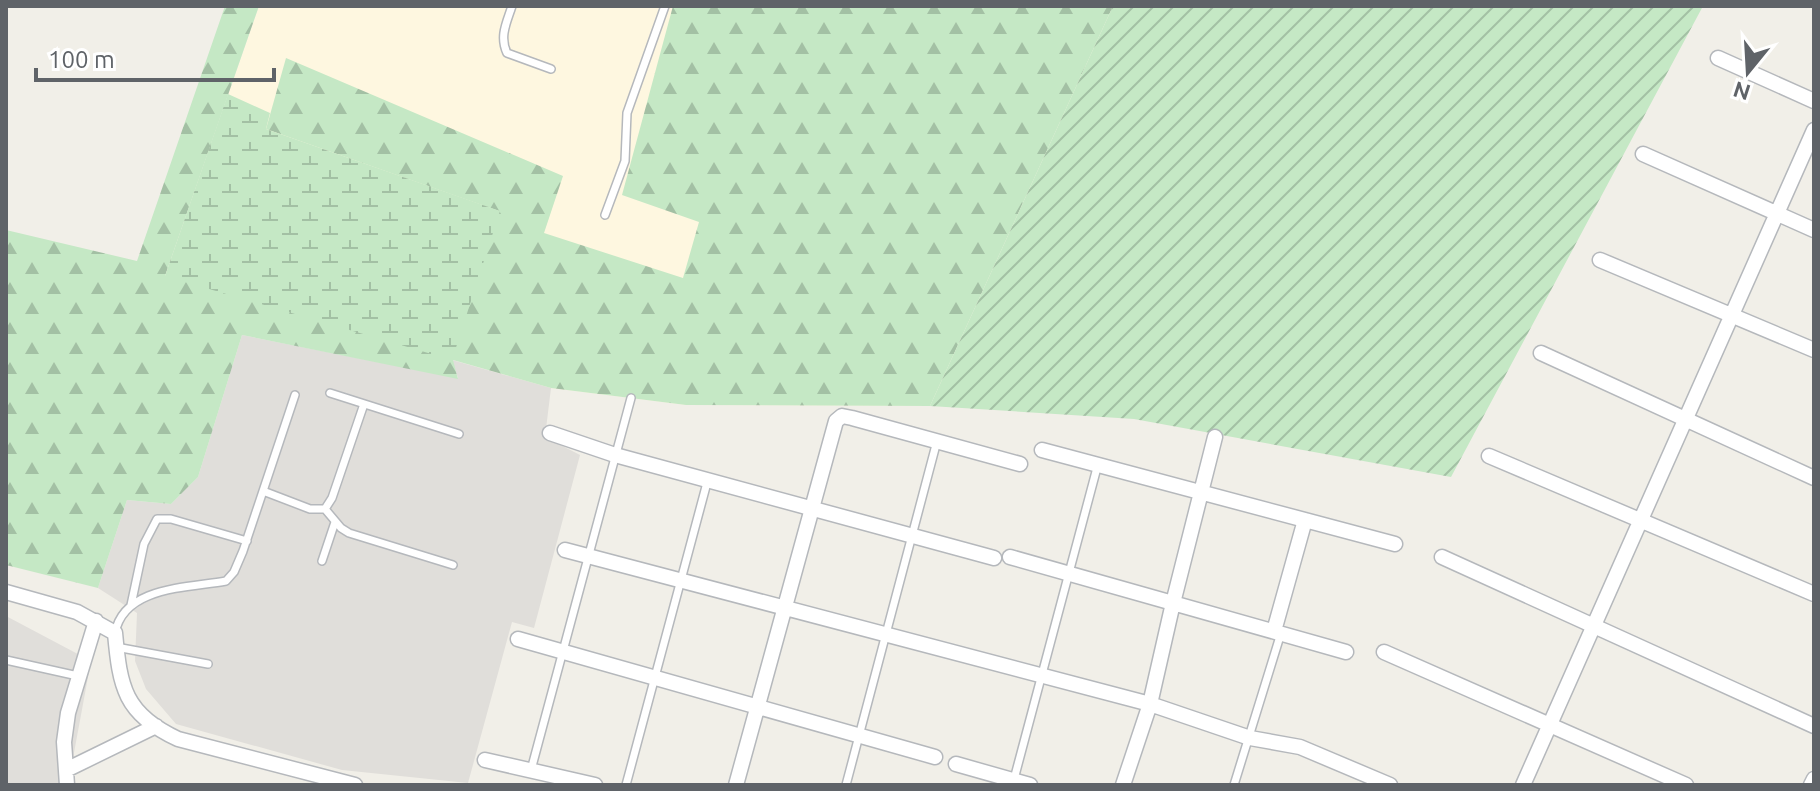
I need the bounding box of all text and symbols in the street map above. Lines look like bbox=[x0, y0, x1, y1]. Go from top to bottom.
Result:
scale bar bbox=[36, 32, 274, 82]
north arrow bbox=[1708, 32, 1788, 112]
text: 100 m bbox=[48, 46, 115, 73]
text: N bbox=[1730, 77, 1753, 106]

